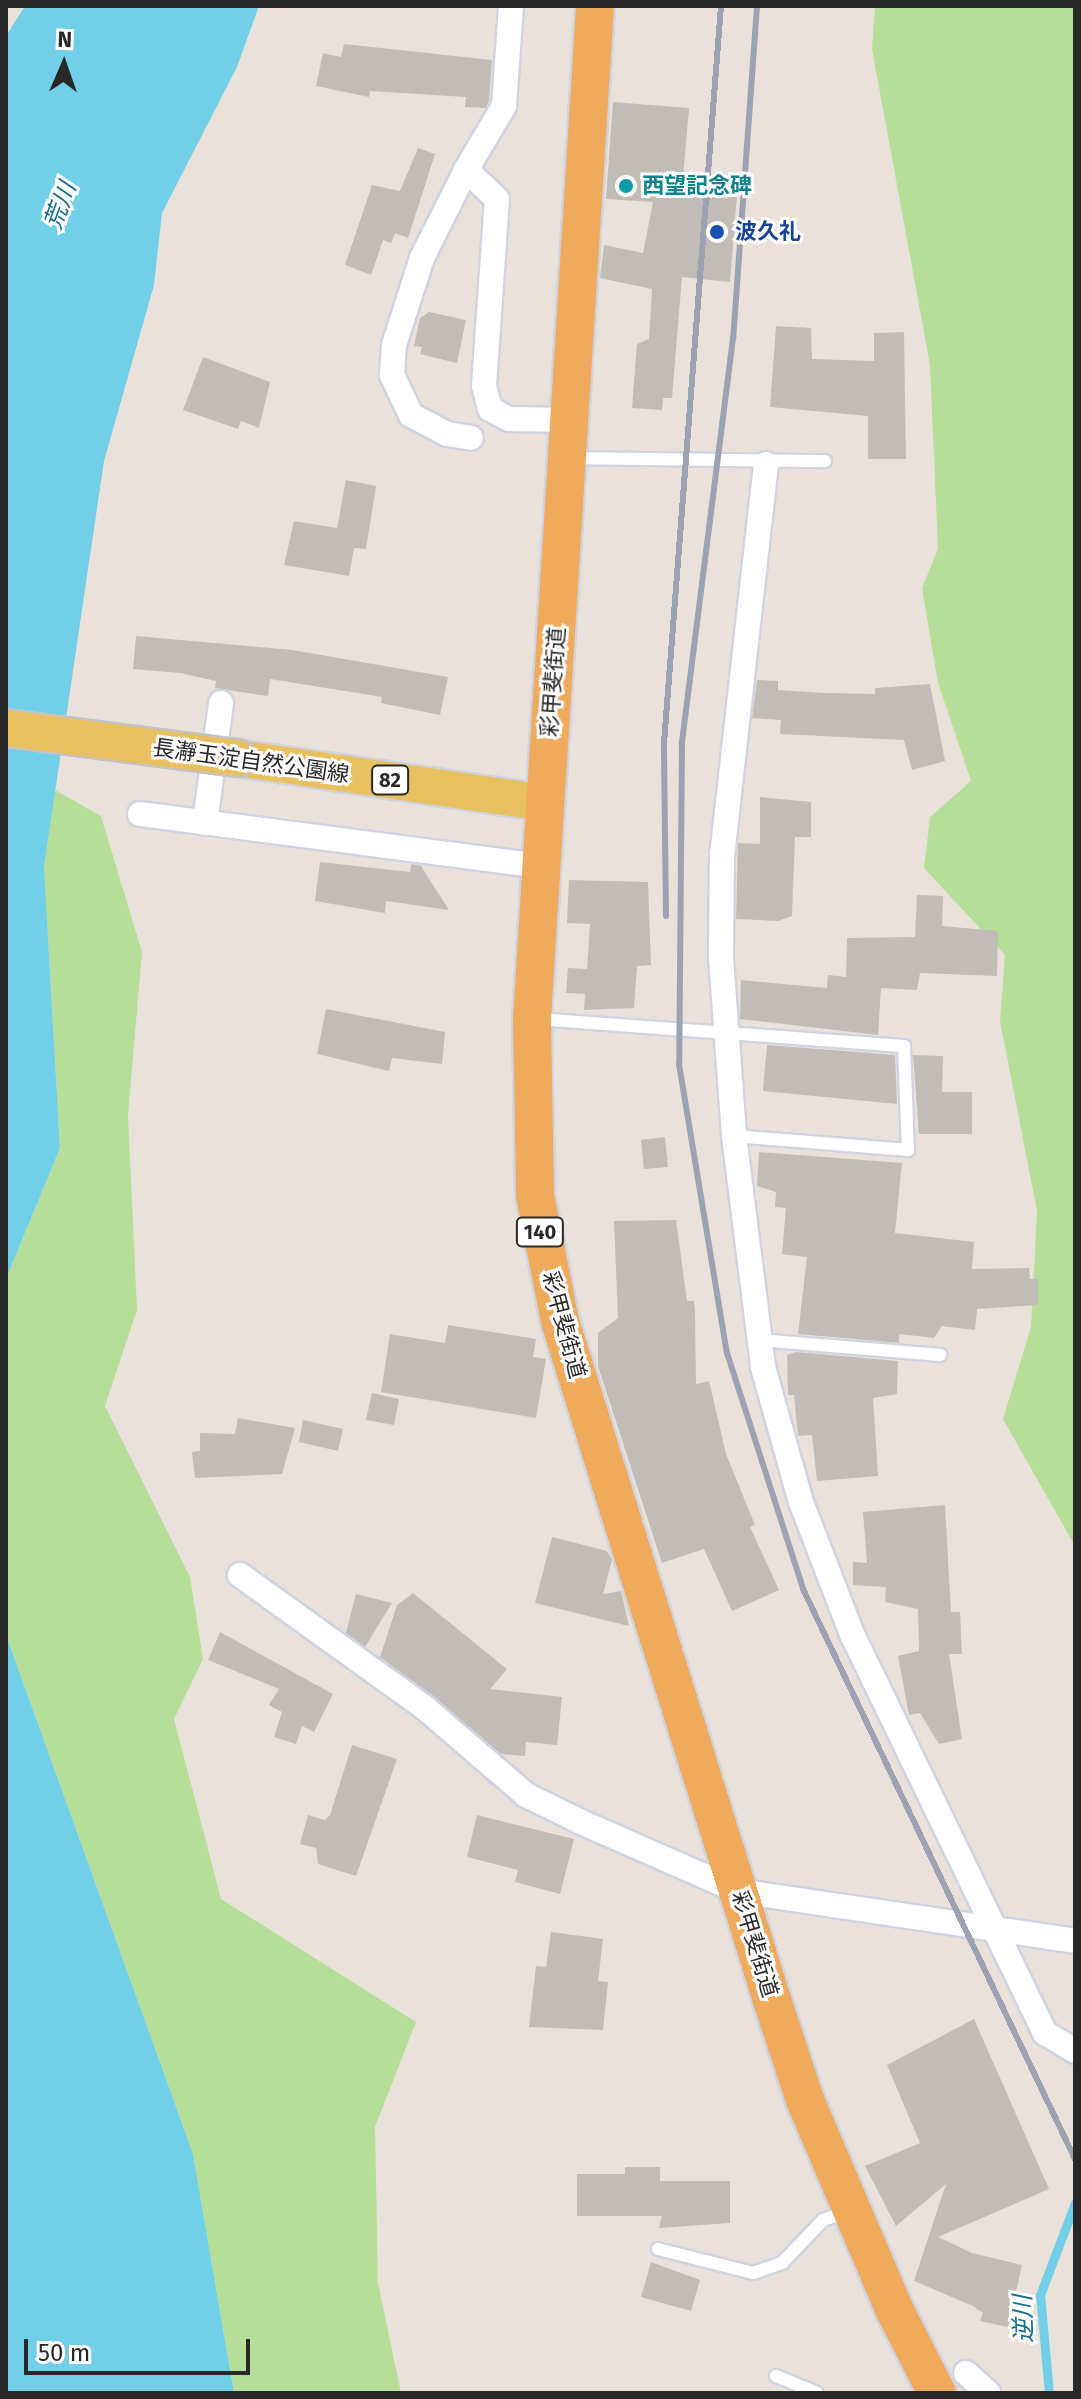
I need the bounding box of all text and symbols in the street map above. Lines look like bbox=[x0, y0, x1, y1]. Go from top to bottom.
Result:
north arrow bbox=[24, 24, 104, 104]
text: N bbox=[57, 26, 73, 53]
place label: 西望記念碑 bbox=[642, 173, 752, 199]
marker: 西望記念碑 bbox=[617, 177, 635, 195]
water label: 荒川 bbox=[39, 179, 83, 233]
place label: 波久礼 bbox=[735, 219, 801, 245]
marker: 波久礼 bbox=[706, 221, 728, 243]
street label: 彩甲斐街道 bbox=[536, 626, 570, 738]
street label: 長瀞玉淀自然公園線 bbox=[151, 734, 351, 788]
road number: 82 bbox=[370, 764, 410, 796]
road number: 140 bbox=[514, 1216, 566, 1248]
street label: 彩甲斐街道 bbox=[537, 1268, 591, 1382]
street label: 彩甲斐街道 bbox=[726, 1888, 784, 2000]
water label: 逆川 bbox=[1009, 2295, 1039, 2343]
scale bar bbox=[28, 2323, 254, 2373]
text: 50 m bbox=[38, 2339, 90, 2367]

